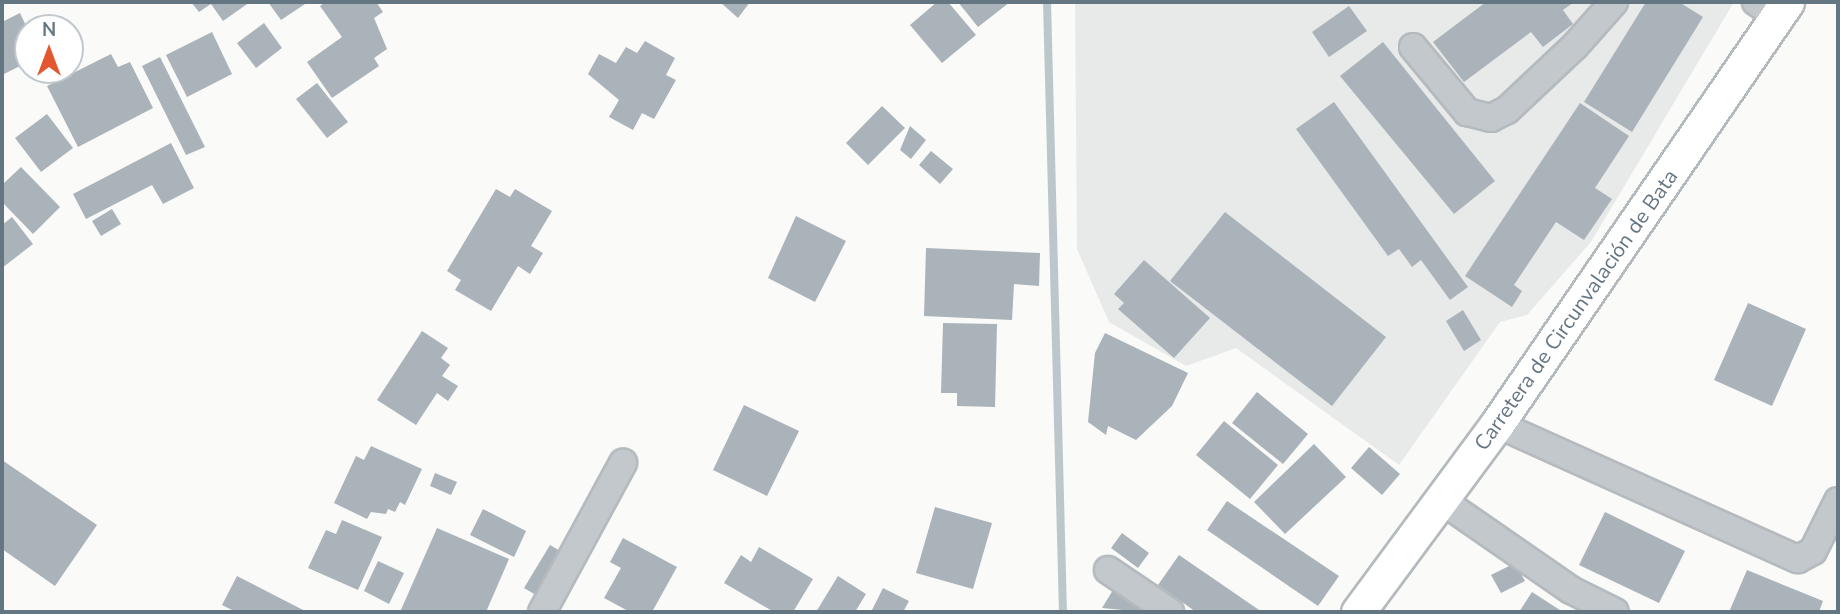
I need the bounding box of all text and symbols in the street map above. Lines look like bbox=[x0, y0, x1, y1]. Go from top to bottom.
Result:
north arrow bbox=[14, 14, 84, 84]
text: N bbox=[42, 17, 56, 43]
street label: Carretera de Circunvalación de Bata bbox=[1469, 165, 1683, 455]

